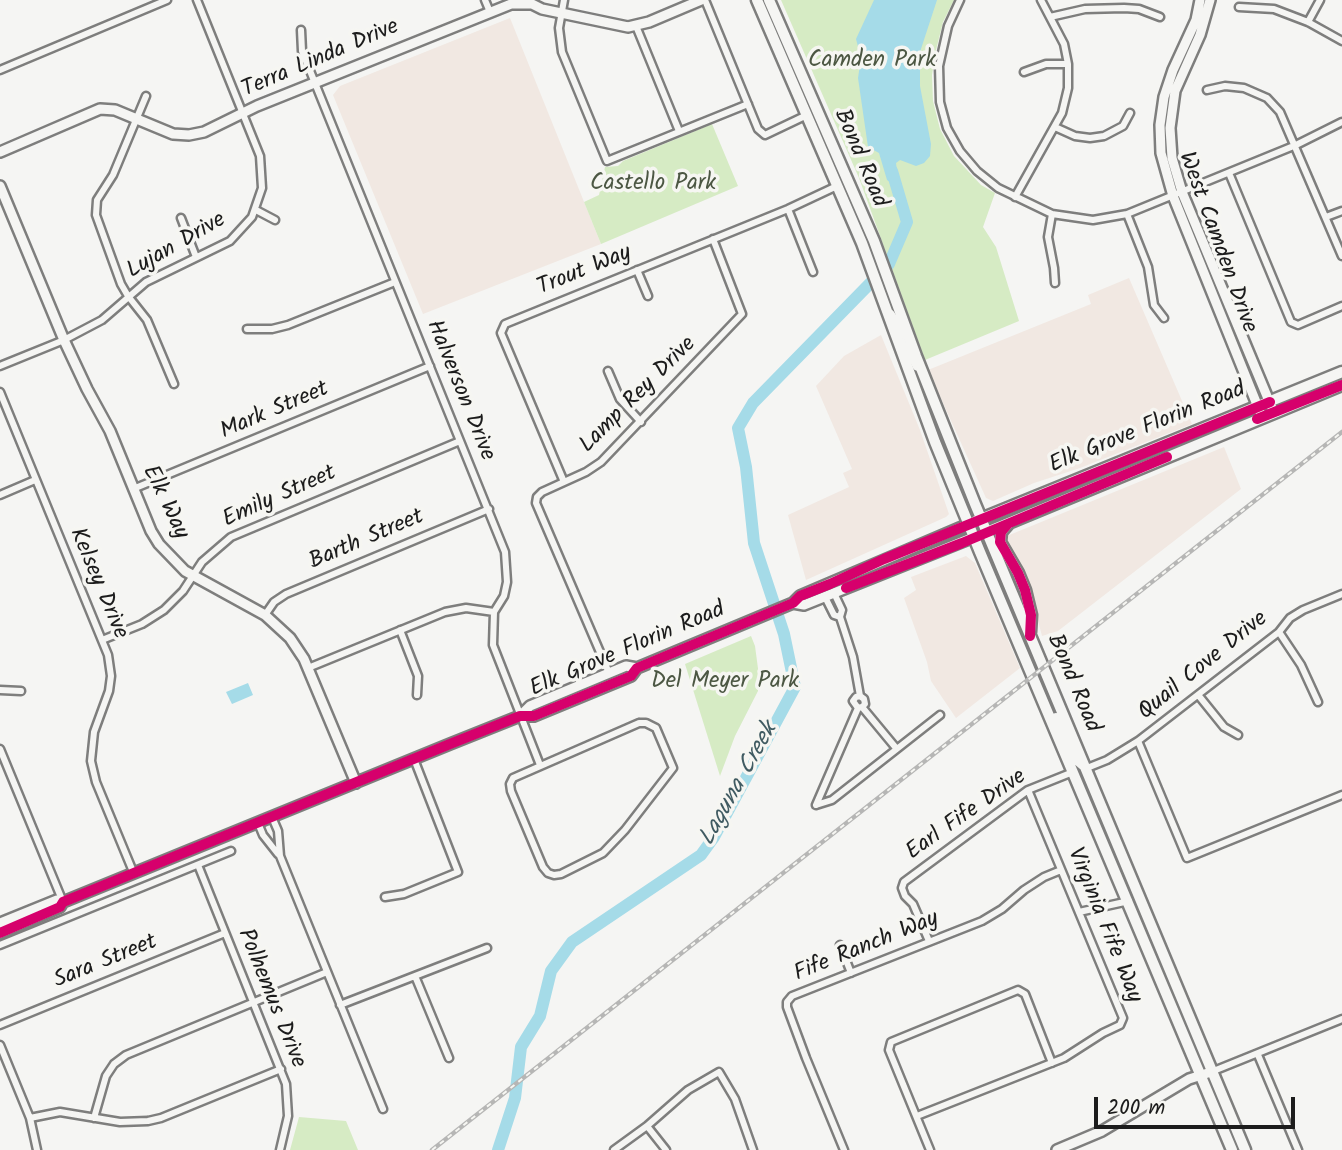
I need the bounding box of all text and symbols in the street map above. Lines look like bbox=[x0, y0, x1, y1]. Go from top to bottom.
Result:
street label: Terra Linda Drive bbox=[238, 15, 404, 105]
park label: Camden Park bbox=[808, 48, 936, 76]
street label: Bond Road bbox=[826, 106, 892, 212]
street label: West Camden Drive bbox=[1170, 149, 1262, 337]
park label: Castello Park bbox=[590, 171, 716, 199]
street label: Lujan Drive bbox=[123, 208, 231, 286]
street label: Trout Way bbox=[534, 241, 636, 303]
street label: Halverson Drive bbox=[418, 317, 500, 465]
street label: Lamp Rey Drive bbox=[575, 332, 703, 460]
street label: Mark Street bbox=[217, 377, 333, 447]
street label: Elk Grove Florin Road bbox=[1046, 377, 1250, 481]
street label: Emily Street bbox=[219, 461, 341, 535]
street label: Elk Way bbox=[134, 462, 194, 544]
street label: Barth Street bbox=[306, 504, 428, 578]
street label: Kelsey Drive bbox=[61, 524, 133, 644]
street label: Elk Grove Florin Road bbox=[526, 597, 730, 705]
street label: Quail Cove Drive bbox=[1134, 606, 1274, 728]
street label: Bond Road bbox=[1039, 631, 1105, 737]
park label: Del Meyer Park bbox=[651, 669, 799, 697]
water label: Laguna Creek bbox=[694, 718, 786, 852]
street label: Earl Fife Drive bbox=[902, 764, 1032, 868]
street label: Virginia Fife Way bbox=[1059, 844, 1147, 1008]
street label: Fife Ranch Way bbox=[791, 906, 943, 990]
street label: Polhemus Drive bbox=[230, 925, 310, 1073]
street label: Sara Street bbox=[50, 930, 162, 996]
scale bar bbox=[1097, 1084, 1298, 1128]
text: 200 m bbox=[1107, 1092, 1165, 1125]

